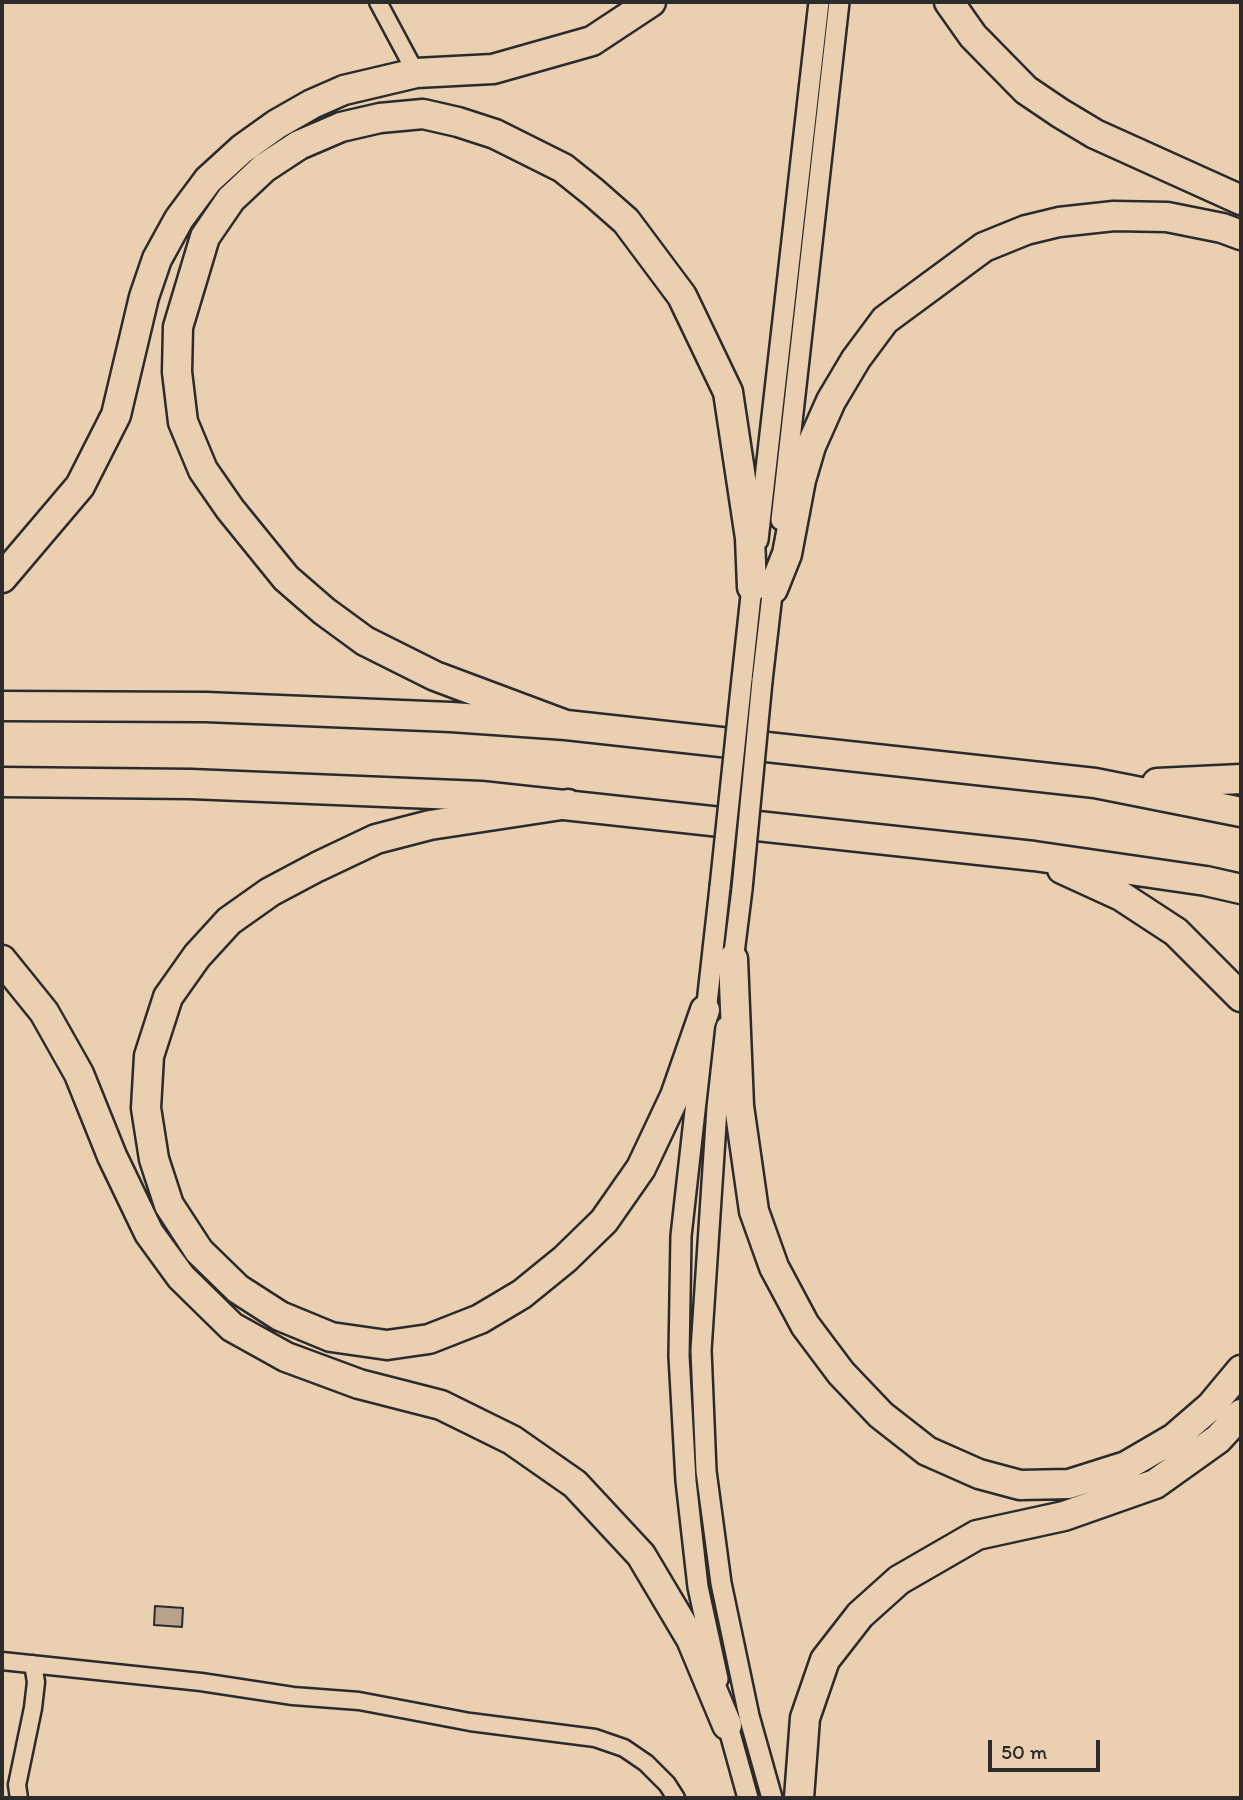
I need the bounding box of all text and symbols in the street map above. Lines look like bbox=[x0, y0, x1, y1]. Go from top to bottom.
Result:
scale bar bbox=[991, 1727, 1103, 1771]
text: 50 m bbox=[1001, 1739, 1047, 1764]

